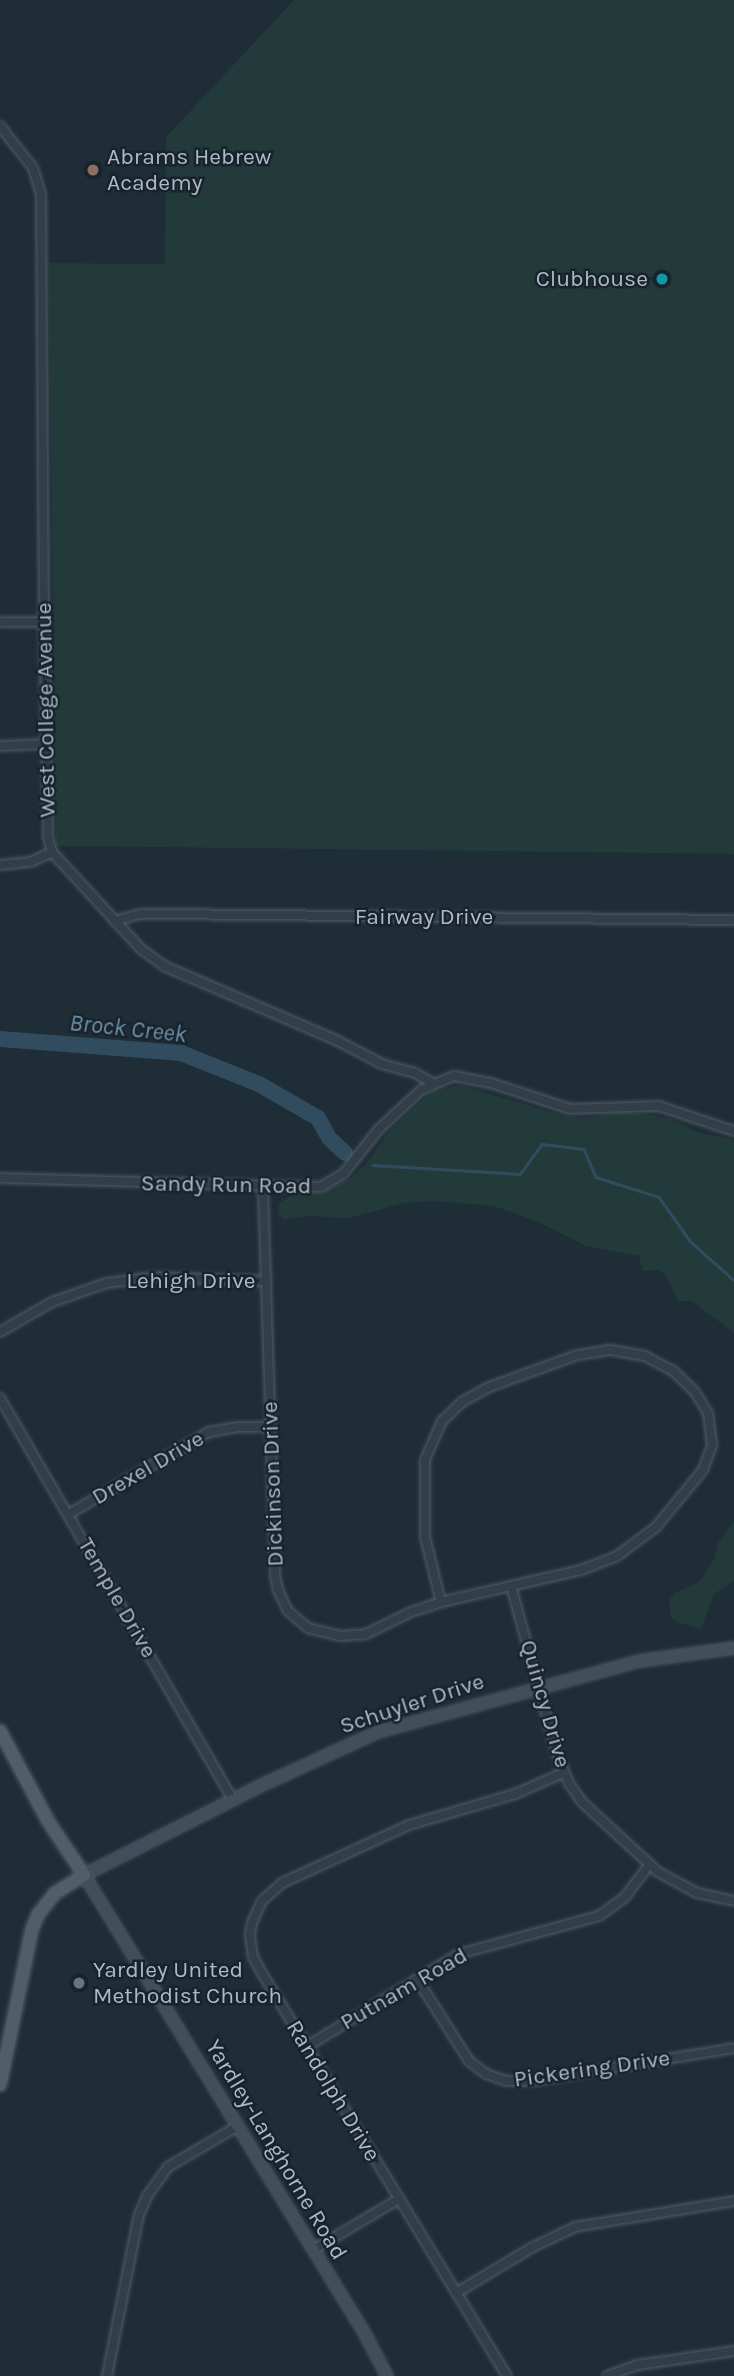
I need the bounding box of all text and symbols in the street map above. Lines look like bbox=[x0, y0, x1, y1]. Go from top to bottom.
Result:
place label: Abrams Hebrew Academy bbox=[107, 143, 271, 197]
marker: Abrams Hebrew Academy bbox=[85, 162, 101, 178]
place label: Clubhouse bbox=[536, 265, 648, 293]
marker: Clubhouse bbox=[654, 271, 670, 287]
street label: West College Avenue bbox=[30, 602, 62, 818]
street label: Fairway Drive bbox=[355, 903, 493, 931]
water label: Brock Creek bbox=[68, 1009, 188, 1049]
street label: Sandy Run Road bbox=[140, 1170, 312, 1200]
street label: Lehigh Drive bbox=[126, 1267, 256, 1295]
street label: Dickinson Drive bbox=[256, 1401, 290, 1567]
street label: Drexel Drive bbox=[87, 1425, 209, 1511]
street label: Temple Drive bbox=[72, 1533, 162, 1663]
street label: Quincy Drive bbox=[514, 1637, 576, 1771]
street label: Schuyler Drive bbox=[336, 1668, 488, 1740]
street label: Putnam Road bbox=[336, 1942, 472, 2036]
place label: Yardley United Methodist Church bbox=[93, 1956, 282, 2010]
marker: Yardley United Methodist Church bbox=[71, 1975, 87, 1991]
street label: Randolph Drive bbox=[280, 2015, 386, 2167]
street label: Yardley-Langhorne Road bbox=[199, 2035, 353, 2265]
street label: Pickering Drive bbox=[512, 2044, 672, 2094]

